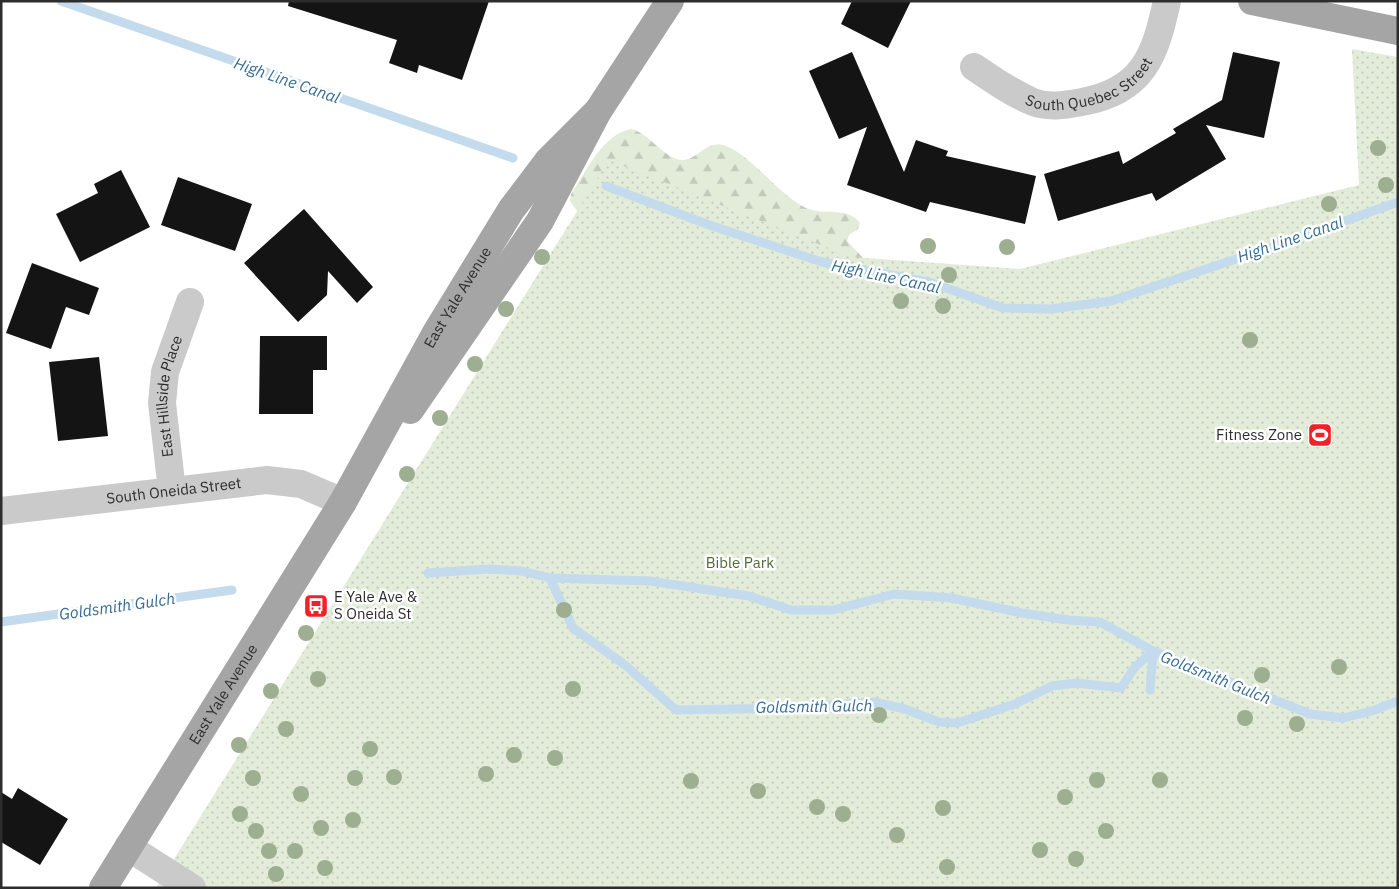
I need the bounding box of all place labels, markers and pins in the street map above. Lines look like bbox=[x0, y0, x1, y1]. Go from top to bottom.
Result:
sports icon: Fitness Zone bbox=[1307, 422, 1333, 448]
place label: Fitness Zone bbox=[1216, 425, 1302, 444]
place label: E Yale Ave & S Oneida St bbox=[334, 587, 418, 623]
bus stop icon: E Yale Ave & S Oneida St bbox=[303, 593, 329, 619]

